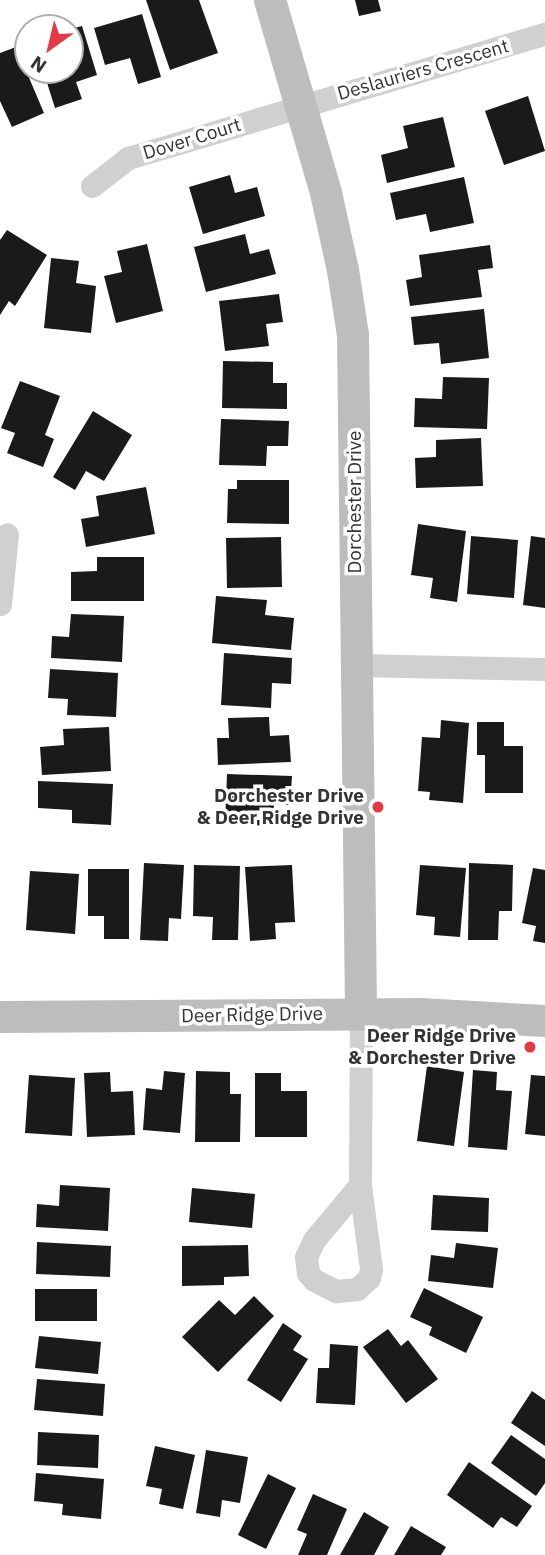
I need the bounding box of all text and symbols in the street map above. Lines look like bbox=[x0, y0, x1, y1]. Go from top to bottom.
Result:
north arrow bbox=[14, 14, 84, 84]
street label: Deslauriers Crescent bbox=[335, 35, 511, 105]
text: N bbox=[26, 51, 51, 79]
street label: Dover Court bbox=[140, 113, 244, 165]
street label: Dorchester Drive bbox=[344, 431, 366, 573]
place label: Dorchester Drive & Deer Ridge Drive bbox=[197, 785, 364, 829]
marker: Dorchester Drive & Deer Ridge Drive bbox=[370, 799, 386, 815]
street label: Deer Ridge Drive bbox=[181, 1002, 323, 1028]
place label: Deer Ridge Drive & Dorchester Drive bbox=[348, 1025, 516, 1069]
marker: Deer Ridge Drive & Dorchester Drive bbox=[522, 1039, 538, 1055]

